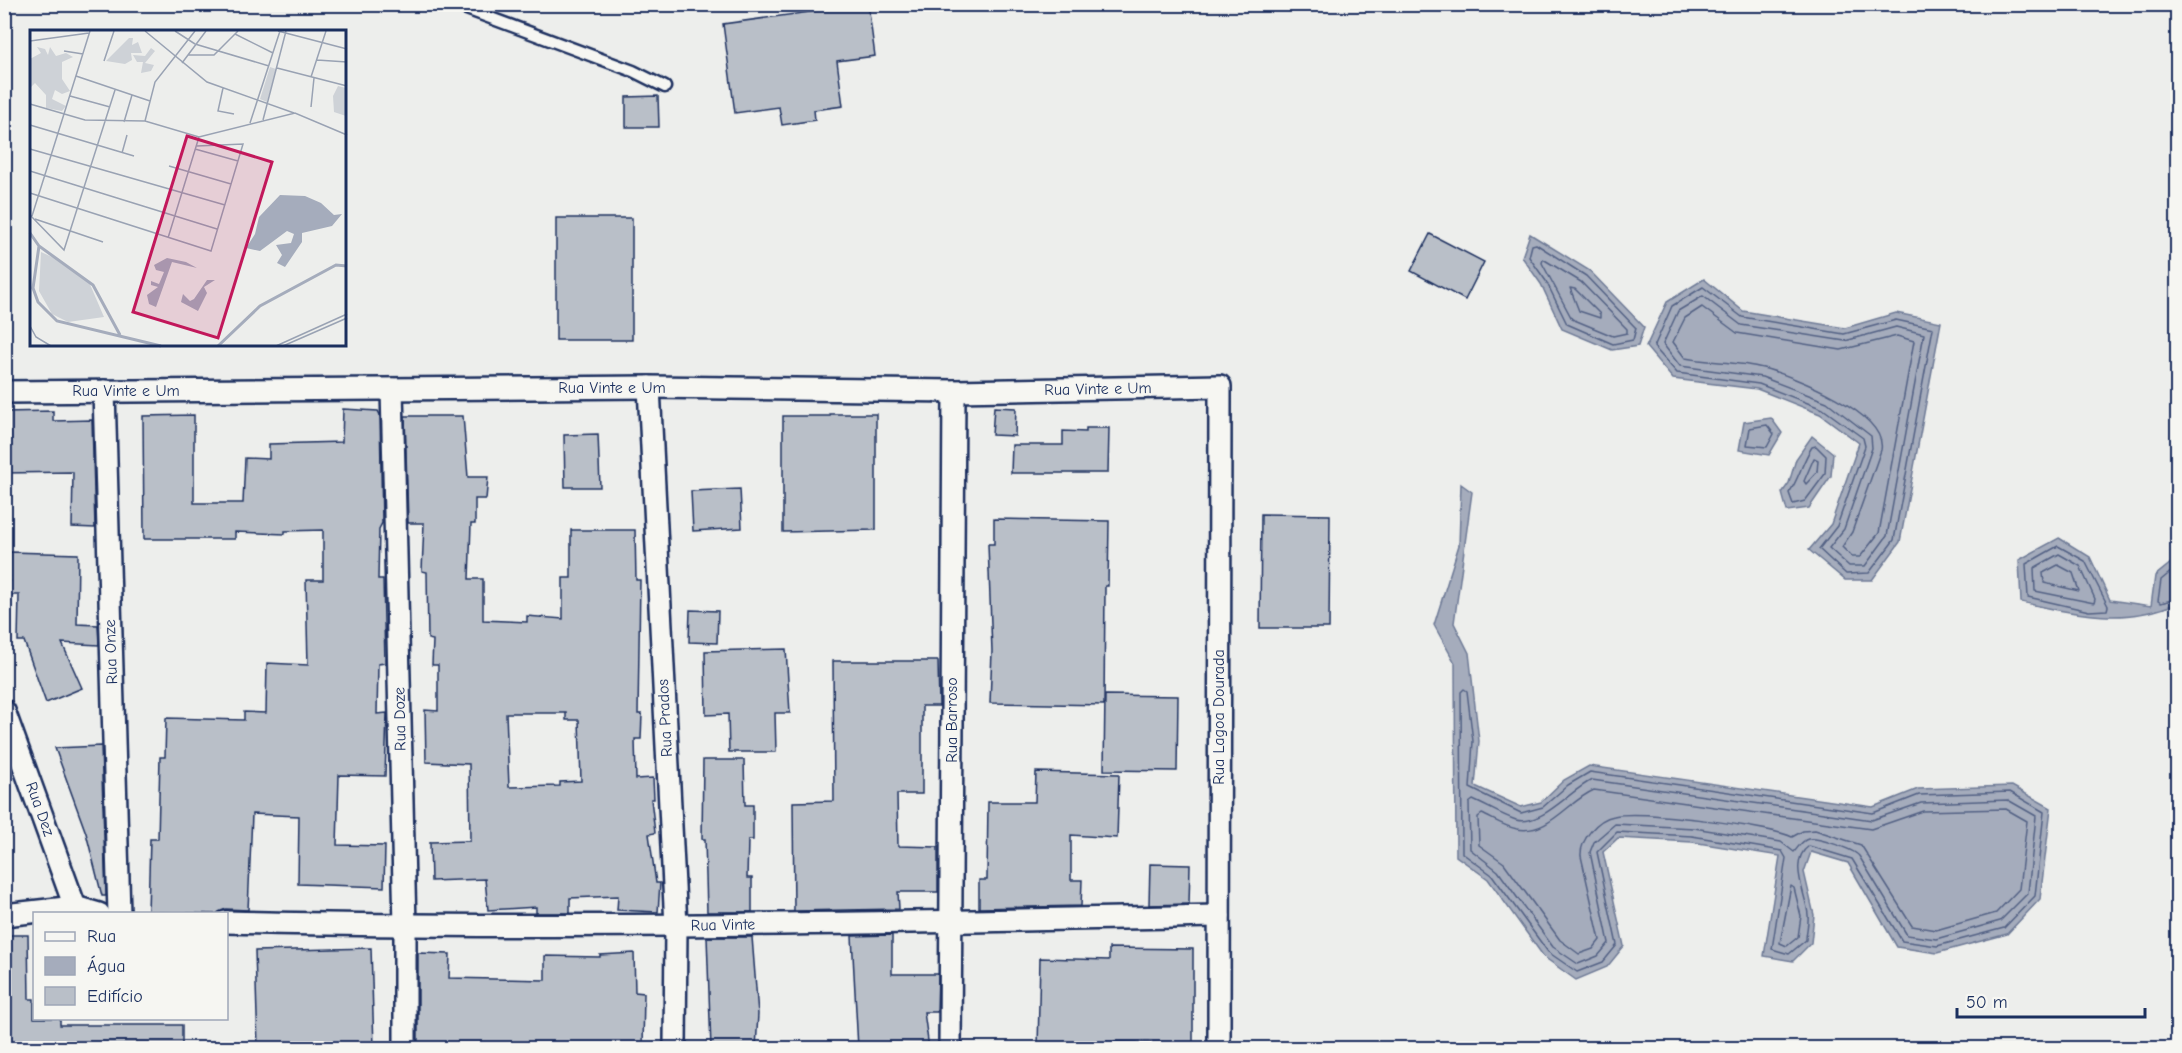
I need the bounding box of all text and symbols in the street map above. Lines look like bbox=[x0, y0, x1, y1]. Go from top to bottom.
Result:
inset map bbox=[30, 30, 346, 346]
street label: Rua Vinte e Um bbox=[558, 379, 666, 397]
street label: Rua Vinte e Um bbox=[1044, 379, 1152, 399]
street label: Rua Vinte e Um bbox=[72, 382, 180, 400]
street label: Rua Onze bbox=[101, 619, 121, 685]
street label: Rua Lagoa Dourada bbox=[1210, 649, 1228, 785]
street label: Rua Barroso bbox=[943, 677, 961, 763]
street label: Rua Prados bbox=[654, 678, 676, 757]
street label: Rua Doze bbox=[390, 687, 410, 751]
street label: Rua Dez bbox=[22, 779, 58, 839]
legend bbox=[33, 912, 228, 1020]
street label: Rua Vinte bbox=[691, 915, 755, 935]
text: Rua bbox=[87, 926, 116, 947]
text: Água bbox=[87, 955, 125, 977]
scale bar bbox=[1957, 981, 2144, 1019]
text: Edifício bbox=[87, 986, 143, 1007]
text: 50 m bbox=[1966, 992, 2008, 1013]

